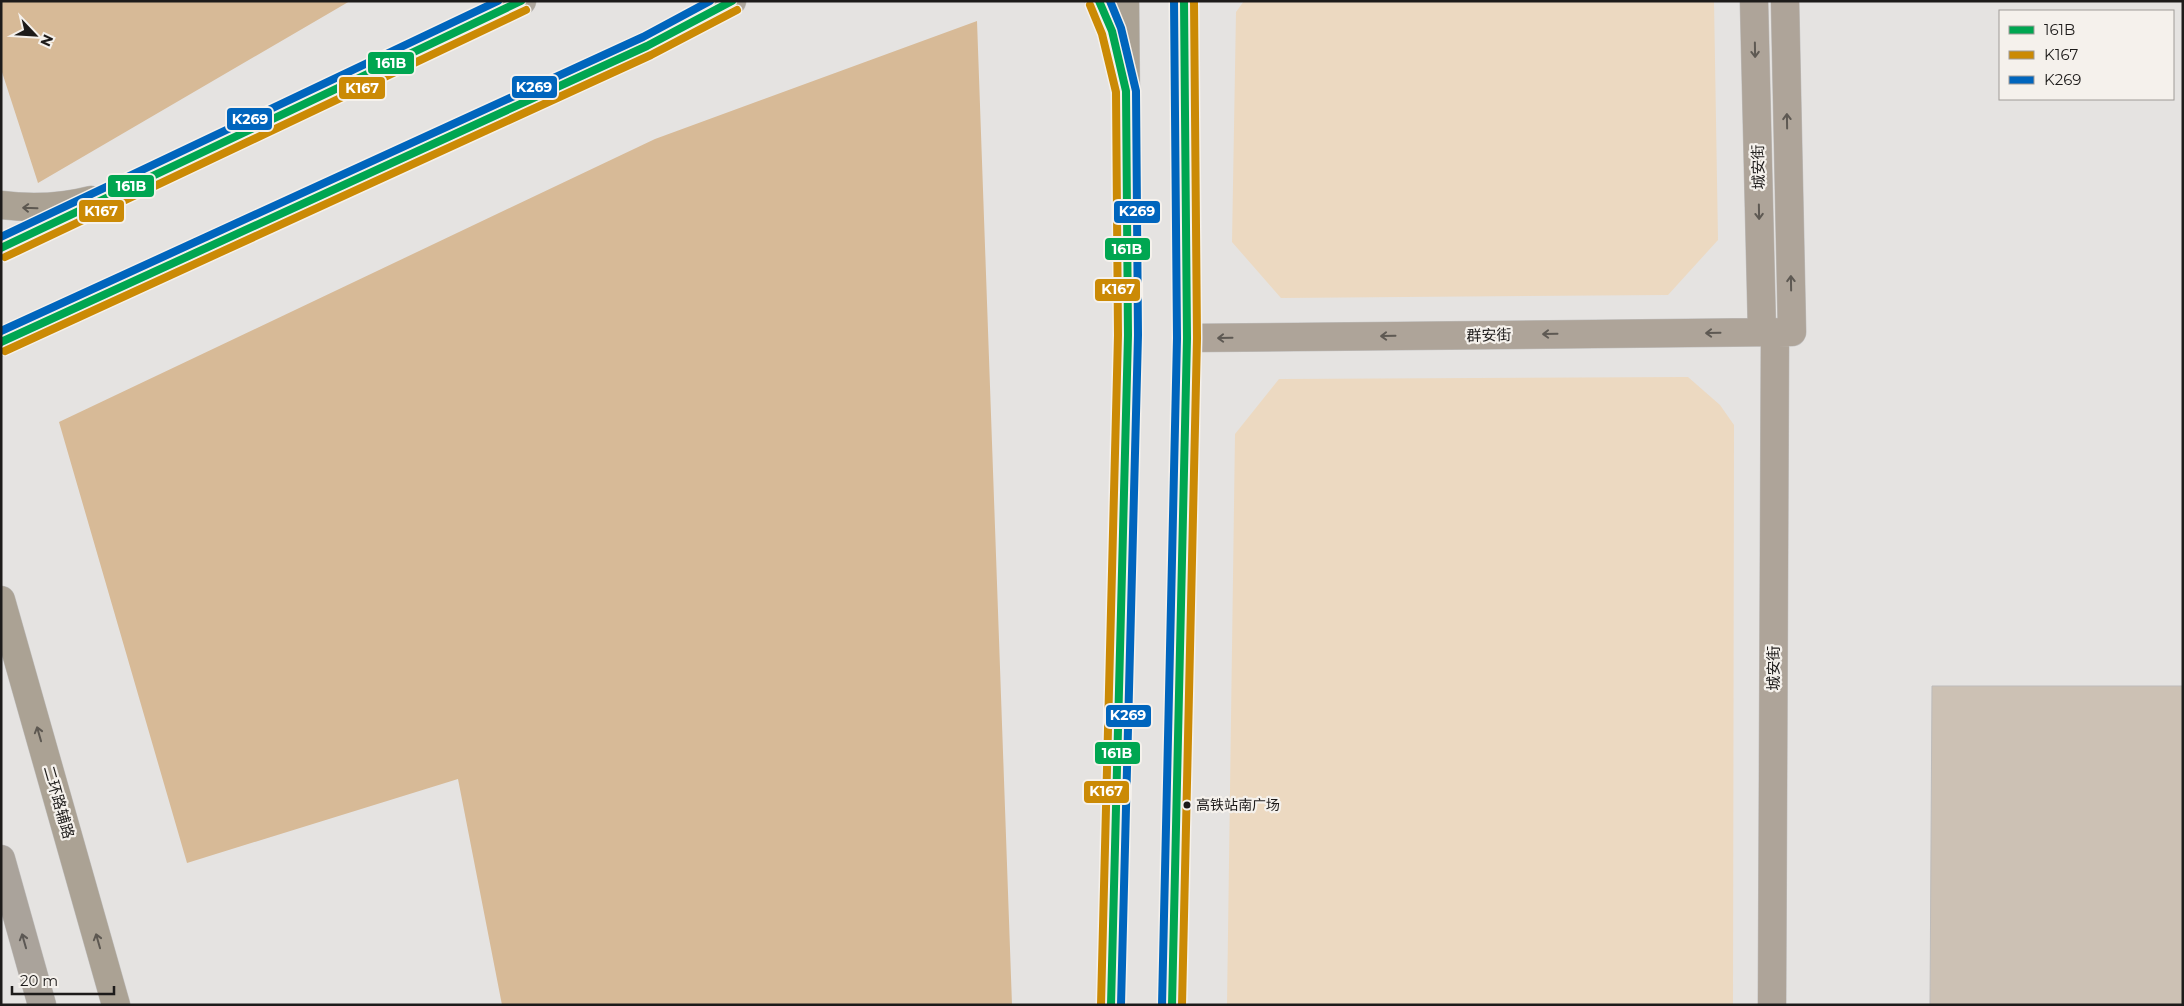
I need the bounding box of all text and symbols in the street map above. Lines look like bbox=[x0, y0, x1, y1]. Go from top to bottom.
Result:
north arrow bbox=[10, 10, 60, 60]
legend bbox=[1999, 10, 2174, 100]
text: 161B bbox=[2044, 20, 2075, 39]
text: N bbox=[36, 32, 57, 49]
one-way arrow bbox=[1750, 42, 1760, 58]
text: K167 bbox=[2044, 45, 2078, 64]
line badge: 161B bbox=[367, 51, 415, 75]
text: 161B bbox=[376, 54, 407, 72]
text: K269 bbox=[2044, 70, 2081, 89]
line badge: K269 bbox=[511, 75, 558, 99]
line badge: K167 bbox=[338, 76, 386, 100]
text: K269 bbox=[516, 78, 552, 96]
text: K167 bbox=[345, 79, 379, 97]
line badge: K269 bbox=[226, 107, 273, 131]
text: K269 bbox=[232, 110, 268, 128]
one-way arrow bbox=[1782, 113, 1792, 129]
street label: 城安街 bbox=[1748, 144, 1768, 190]
line badge: 161B bbox=[107, 174, 155, 198]
text: 161B bbox=[116, 177, 147, 195]
line badge: K167 bbox=[78, 199, 125, 223]
line badge: K269 bbox=[1113, 200, 1161, 224]
text: K167 bbox=[84, 202, 118, 220]
text: K269 bbox=[1119, 202, 1155, 220]
one-way arrow bbox=[22, 203, 38, 212]
one-way arrow bbox=[1754, 204, 1764, 220]
line badge: 161B bbox=[1104, 237, 1151, 261]
text: 161B bbox=[1112, 240, 1143, 258]
one-way arrow bbox=[1786, 275, 1796, 292]
line badge: K167 bbox=[1094, 278, 1141, 302]
text: K167 bbox=[1101, 280, 1135, 298]
street label: 群安街 bbox=[1466, 325, 1512, 345]
one-way arrow bbox=[1705, 328, 1722, 338]
one-way arrow bbox=[1543, 329, 1559, 339]
one-way arrow bbox=[1380, 331, 1396, 341]
one-way arrow bbox=[1218, 333, 1234, 342]
street label: 城安街 bbox=[1764, 645, 1783, 691]
line badge: K269 bbox=[1105, 704, 1152, 728]
text: K269 bbox=[1110, 706, 1146, 724]
one-way arrow bbox=[34, 727, 44, 743]
line badge: 161B bbox=[1094, 741, 1141, 765]
text: 161B bbox=[1102, 744, 1133, 762]
street label: 二环路辅路 bbox=[40, 763, 78, 841]
line badge: K167 bbox=[1083, 780, 1130, 804]
text: K167 bbox=[1089, 782, 1123, 800]
place label: 高铁站南广场 bbox=[1196, 796, 1280, 814]
marker: 高铁站南广场 bbox=[1182, 800, 1192, 810]
one-way arrow bbox=[19, 933, 29, 949]
one-way arrow bbox=[93, 933, 103, 949]
scale bar bbox=[12, 964, 115, 996]
text: 20 m bbox=[20, 971, 58, 990]

